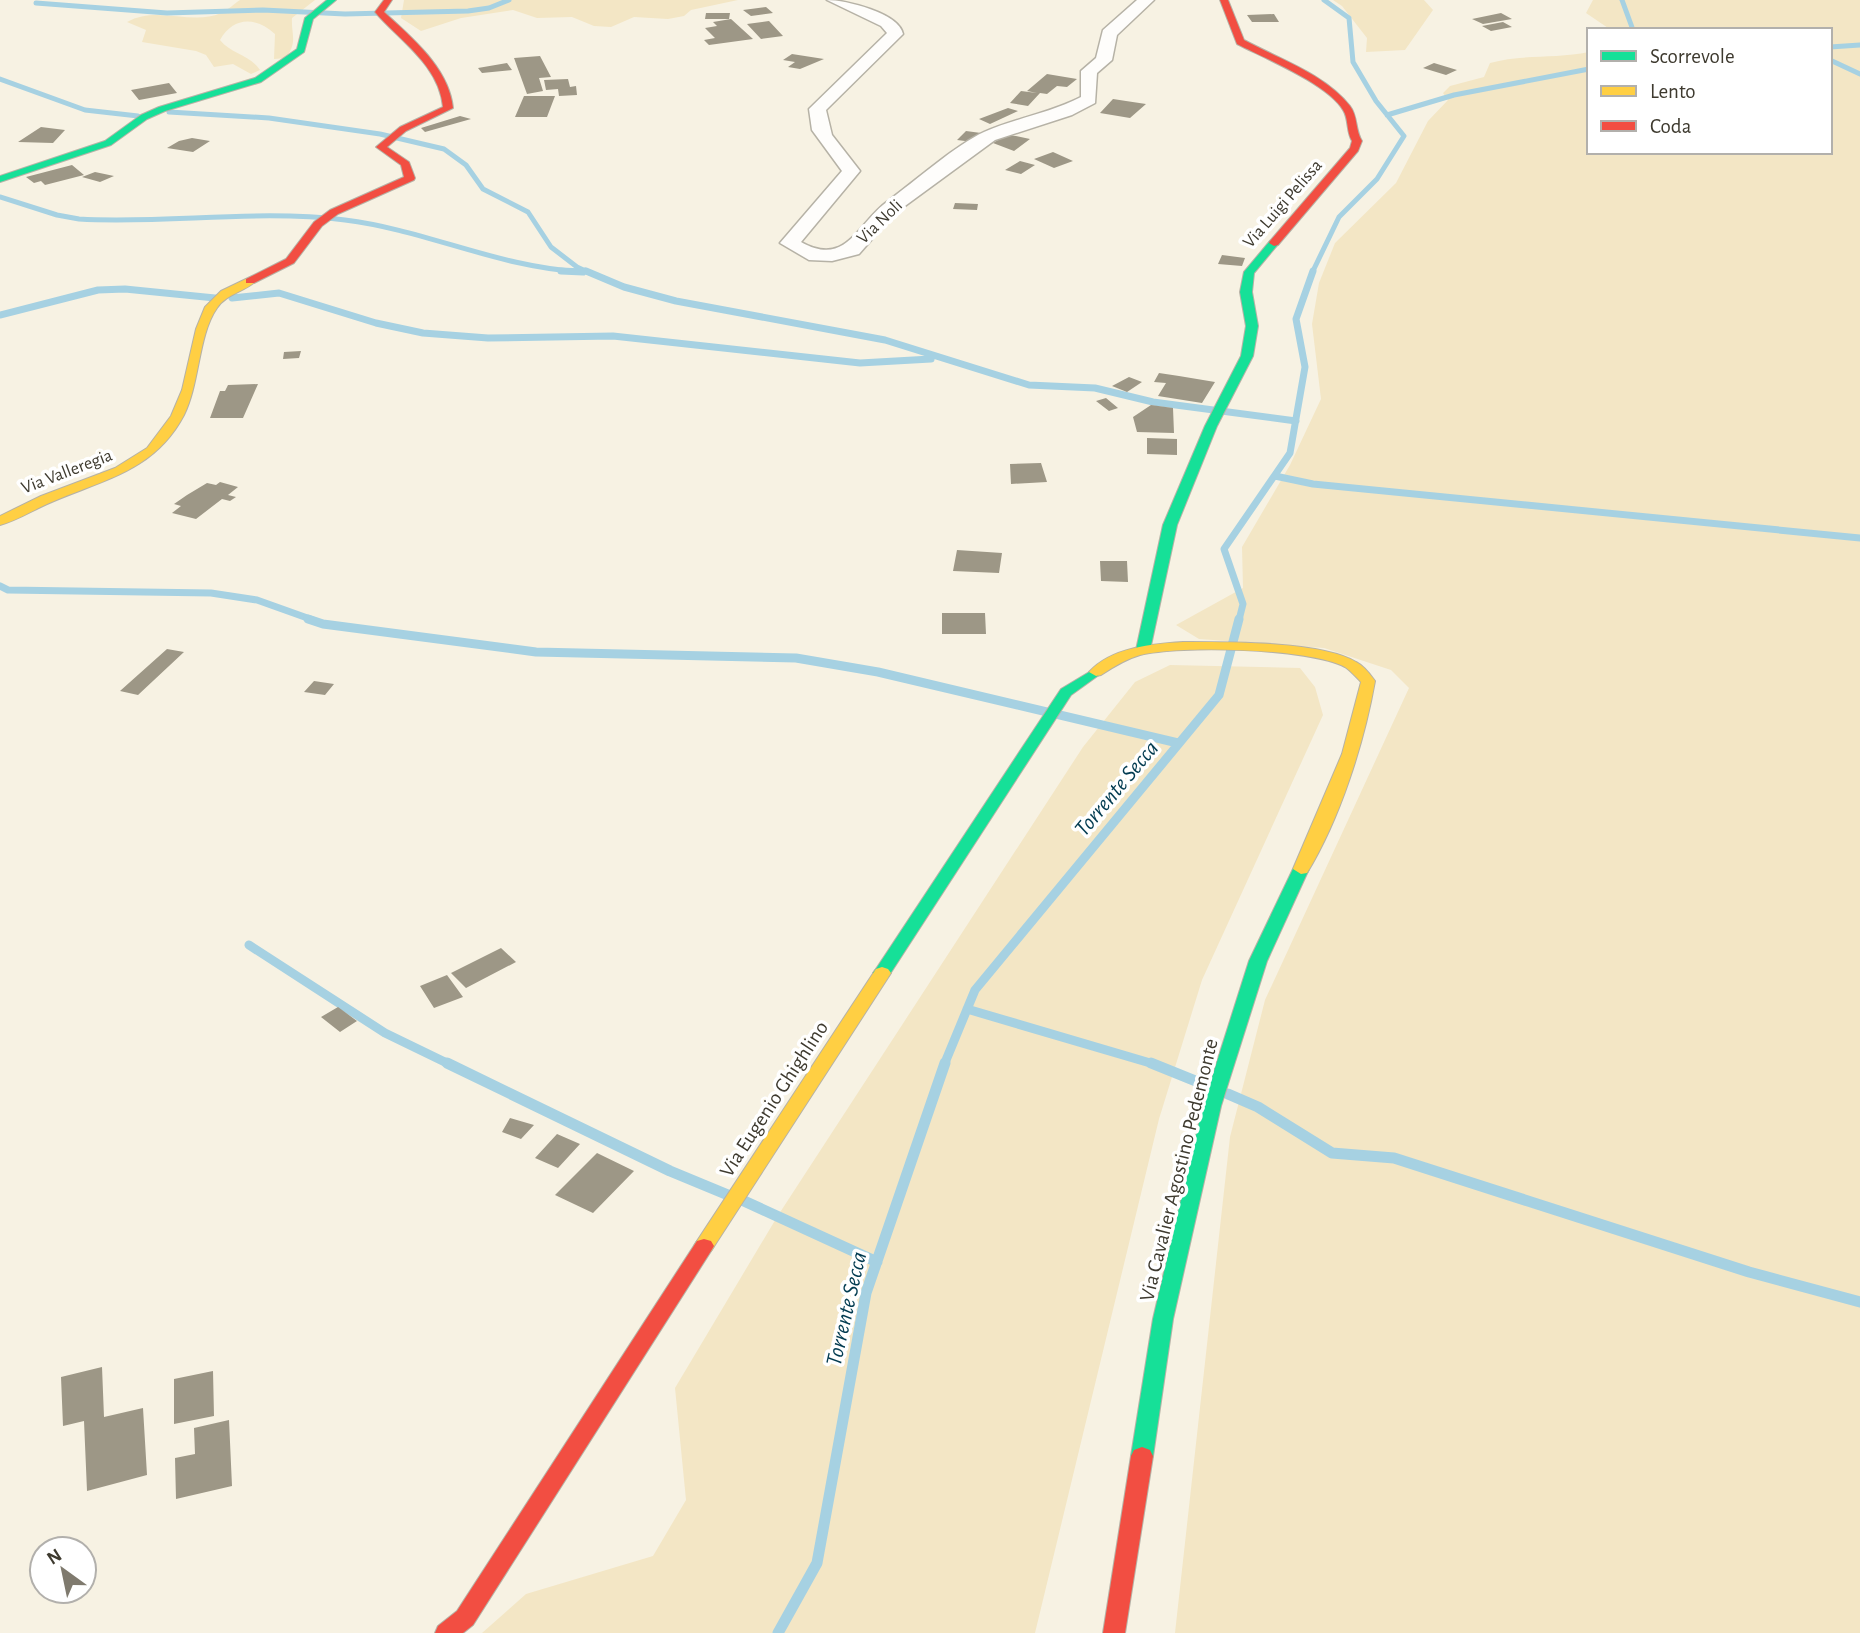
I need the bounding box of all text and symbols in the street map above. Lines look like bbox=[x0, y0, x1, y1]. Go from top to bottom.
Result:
legend bbox=[1587, 28, 1832, 154]
text: Scorrevole bbox=[1650, 46, 1735, 67]
text: Lento bbox=[1650, 81, 1696, 102]
text: Coda bbox=[1650, 116, 1692, 137]
street label: Via Luigi Pelissa bbox=[1240, 156, 1326, 252]
street label: Via Noli bbox=[854, 196, 906, 248]
street label: Via Valleregia bbox=[19, 446, 115, 498]
water label: Torrente Secca bbox=[1071, 737, 1163, 841]
street label: Via Eugenio Ghighlino bbox=[716, 1017, 832, 1181]
street label: Via Cavalier Agostino Pedemonte bbox=[1136, 1037, 1222, 1303]
water label: Torrente Secca bbox=[823, 1250, 871, 1368]
north arrow bbox=[28, 1535, 98, 1605]
text: N bbox=[44, 1545, 65, 1569]

